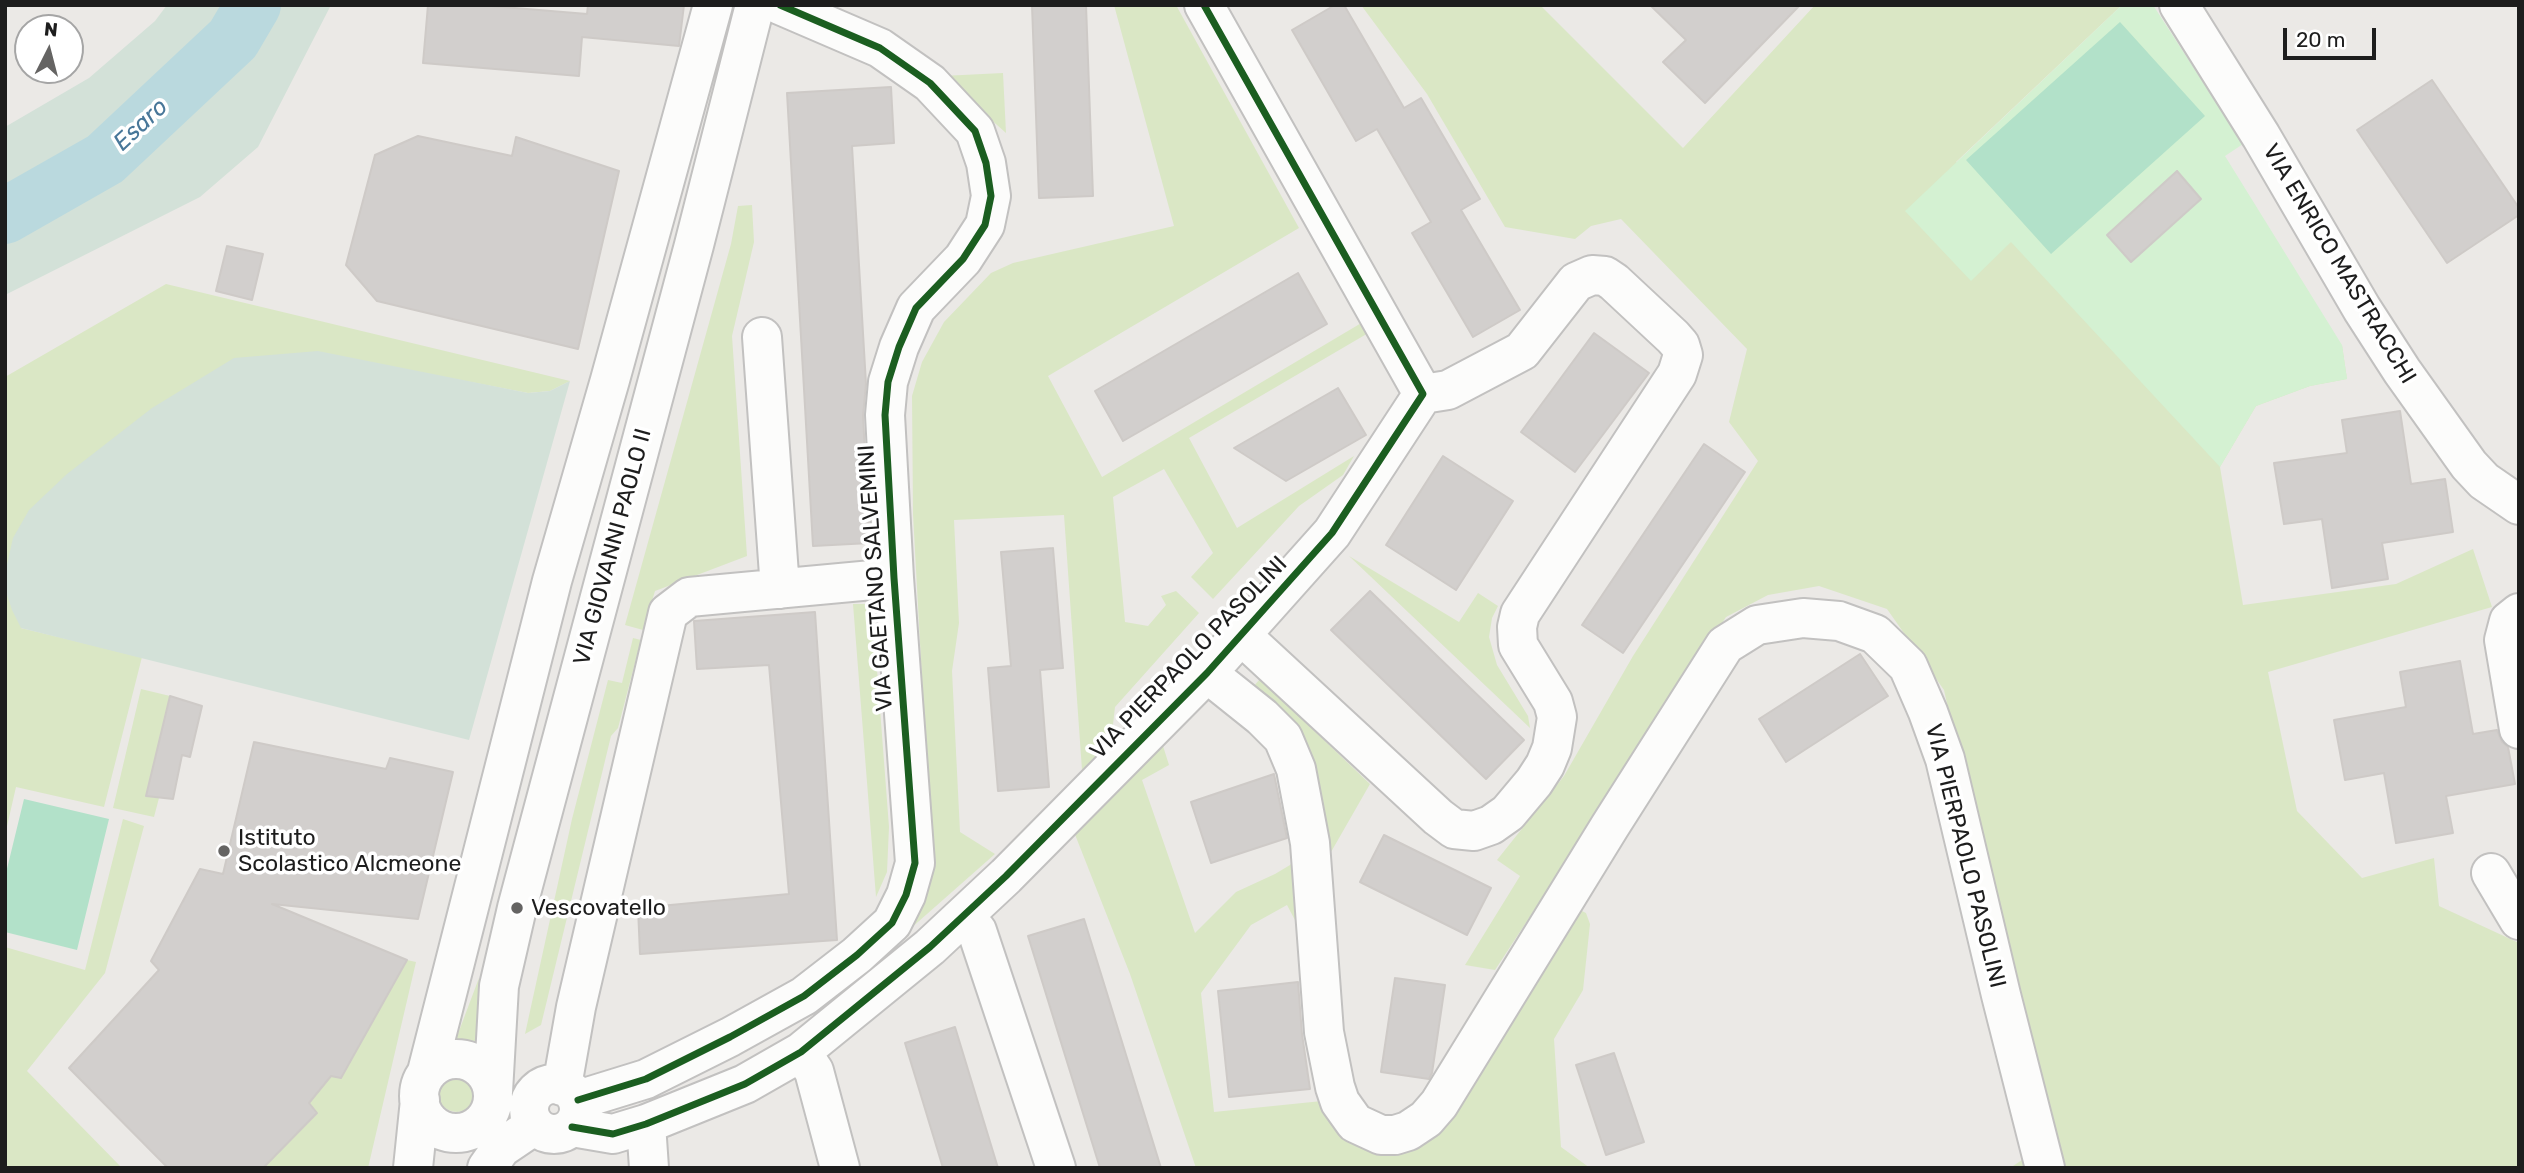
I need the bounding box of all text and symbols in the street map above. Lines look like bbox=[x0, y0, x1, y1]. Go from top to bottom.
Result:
north arrow bbox=[14, 14, 84, 84]
scale bar bbox=[2286, 14, 2379, 58]
text: N bbox=[43, 17, 59, 42]
text: 20 m bbox=[2296, 27, 2345, 52]
water label: Esaro bbox=[108, 93, 174, 157]
street label: VIA ENRICO MASTRACCHI bbox=[2256, 139, 2422, 389]
street label: VIA GIOVANNI PAOLO II bbox=[568, 426, 658, 668]
street label: VIA GAETANO SALVEMINI bbox=[853, 444, 899, 712]
street label: VIA PIERPAOLO PASOLINI bbox=[1085, 551, 1293, 765]
street label: VIA PIERPAOLO PASOLINI bbox=[1919, 721, 2011, 991]
place label: Istituto Scolastico Alcmeone bbox=[238, 824, 461, 878]
marker: Istituto Scolastico Alcmeone bbox=[216, 843, 232, 859]
place label: Vescovatello bbox=[531, 894, 666, 922]
marker: Vescovatello bbox=[509, 900, 525, 916]

